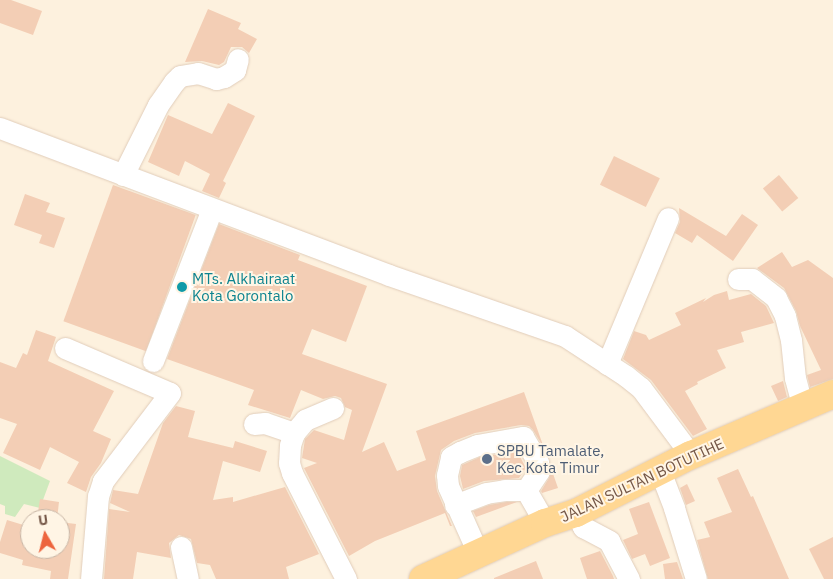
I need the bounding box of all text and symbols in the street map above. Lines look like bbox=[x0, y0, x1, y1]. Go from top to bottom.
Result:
place label: MTs. Alkhairaat Kota Gorontalo bbox=[192, 269, 295, 304]
marker: MTs. Alkhairaat Kota Gorontalo bbox=[176, 281, 188, 293]
street label: JALAN SULTAN BOTUTIHE bbox=[557, 434, 727, 526]
place label: SPBU Tamalate, Kec Kota Timur bbox=[497, 441, 604, 476]
marker: SPBU Tamalate, Kec Kota Timur bbox=[481, 453, 493, 465]
north arrow bbox=[20, 509, 70, 559]
text: U bbox=[37, 511, 49, 530]

